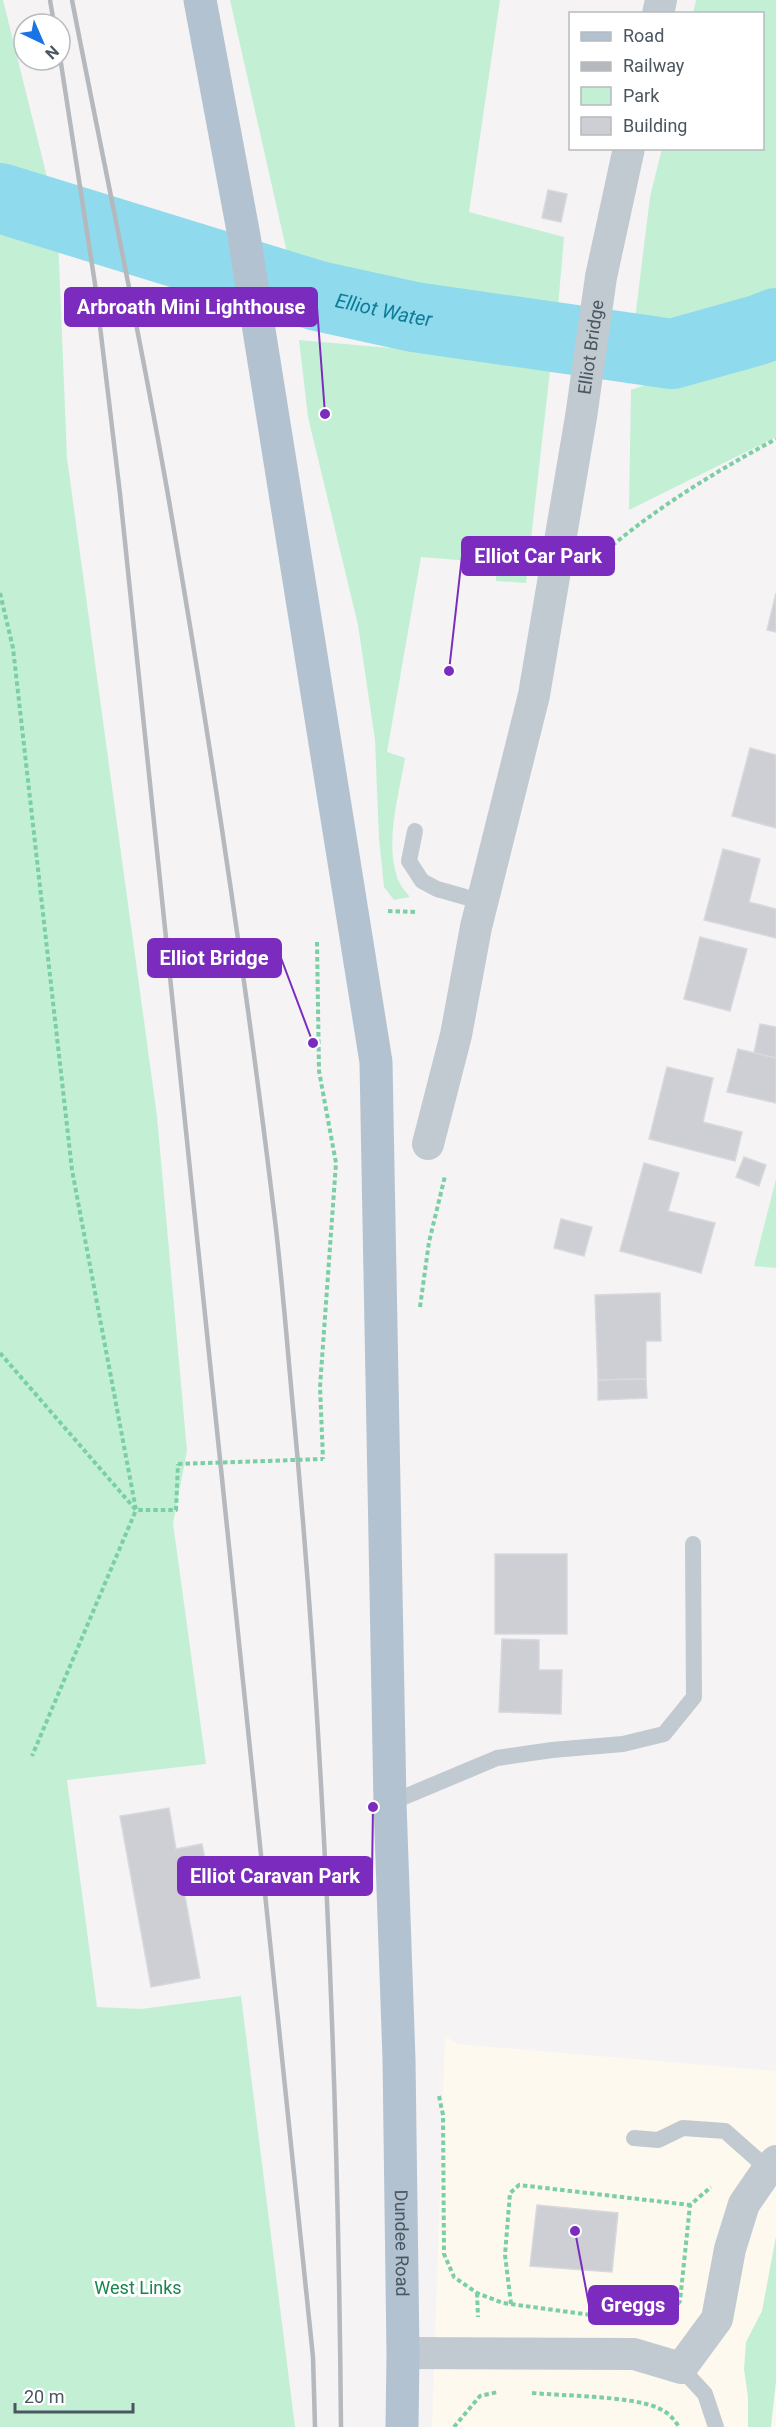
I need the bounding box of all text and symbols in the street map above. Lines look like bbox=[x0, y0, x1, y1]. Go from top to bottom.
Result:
north arrow bbox=[12, 12, 72, 72]
legend bbox=[569, 12, 764, 150]
text: Road bbox=[623, 25, 664, 46]
text: N bbox=[41, 42, 63, 63]
text: Railway bbox=[623, 55, 685, 76]
text: Park bbox=[623, 85, 660, 106]
text: Building bbox=[623, 115, 687, 136]
callout: Arbroath Mini Lighthouse bbox=[65, 288, 317, 326]
water label: Elliot Water bbox=[333, 288, 435, 332]
text: Arbroath Mini Lighthouse bbox=[77, 295, 305, 319]
street label: Elliot Bridge bbox=[573, 298, 608, 396]
callout: Elliot Car Park bbox=[462, 537, 614, 575]
text: Elliot Car Park bbox=[474, 544, 602, 568]
callout: Elliot Bridge bbox=[148, 939, 281, 977]
text: Elliot Bridge bbox=[159, 946, 269, 970]
callout: Elliot Caravan Park bbox=[178, 1857, 372, 1895]
text: Elliot Caravan Park bbox=[190, 1864, 360, 1888]
street label: Dundee Road bbox=[391, 2190, 413, 2297]
park label: West Links bbox=[94, 2277, 182, 2298]
callout: Greggs bbox=[589, 2286, 678, 2324]
text: Greggs bbox=[601, 2293, 665, 2317]
scale bar bbox=[15, 2376, 134, 2414]
text: 20 m bbox=[24, 2386, 64, 2407]

